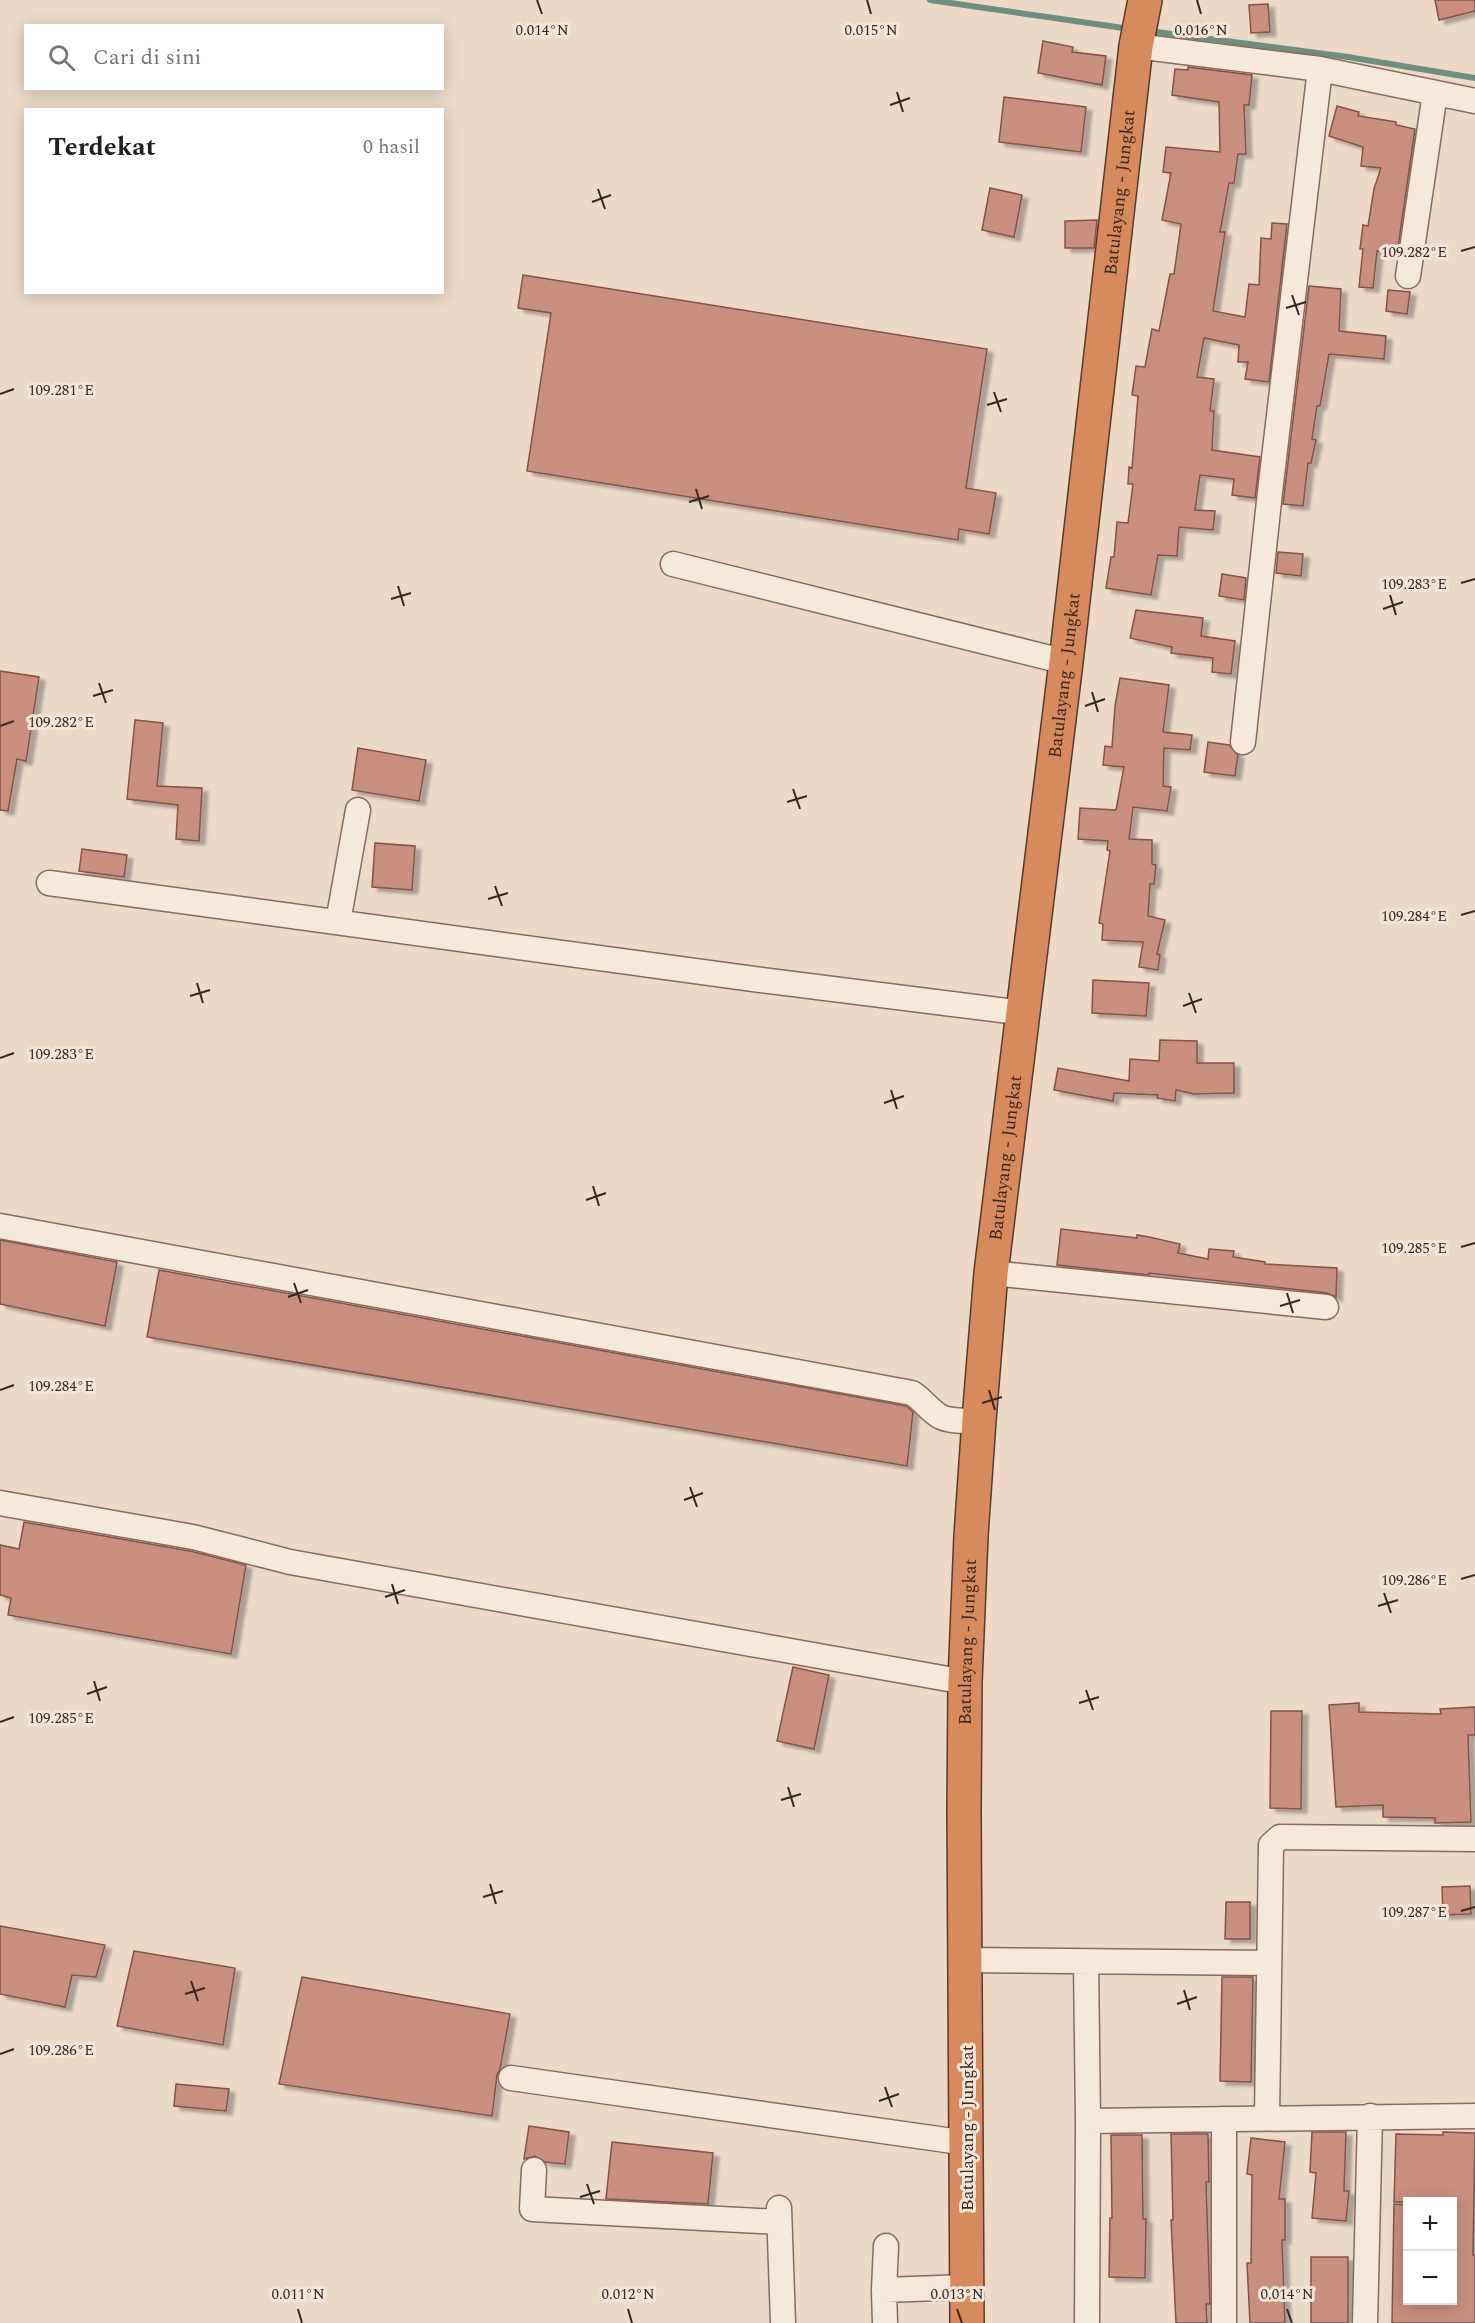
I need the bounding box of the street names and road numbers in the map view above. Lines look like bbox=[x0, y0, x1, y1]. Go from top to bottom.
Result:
street label: Batulayang - Jungkat bbox=[1097, 108, 1143, 277]
street label: Batulayang - Jungkat bbox=[1041, 591, 1088, 760]
street label: Batulayang - Jungkat bbox=[982, 1074, 1029, 1242]
street label: Batulayang - Jungkat bbox=[952, 1558, 984, 1725]
street label: Batulayang - Jungkat bbox=[954, 2045, 981, 2211]

